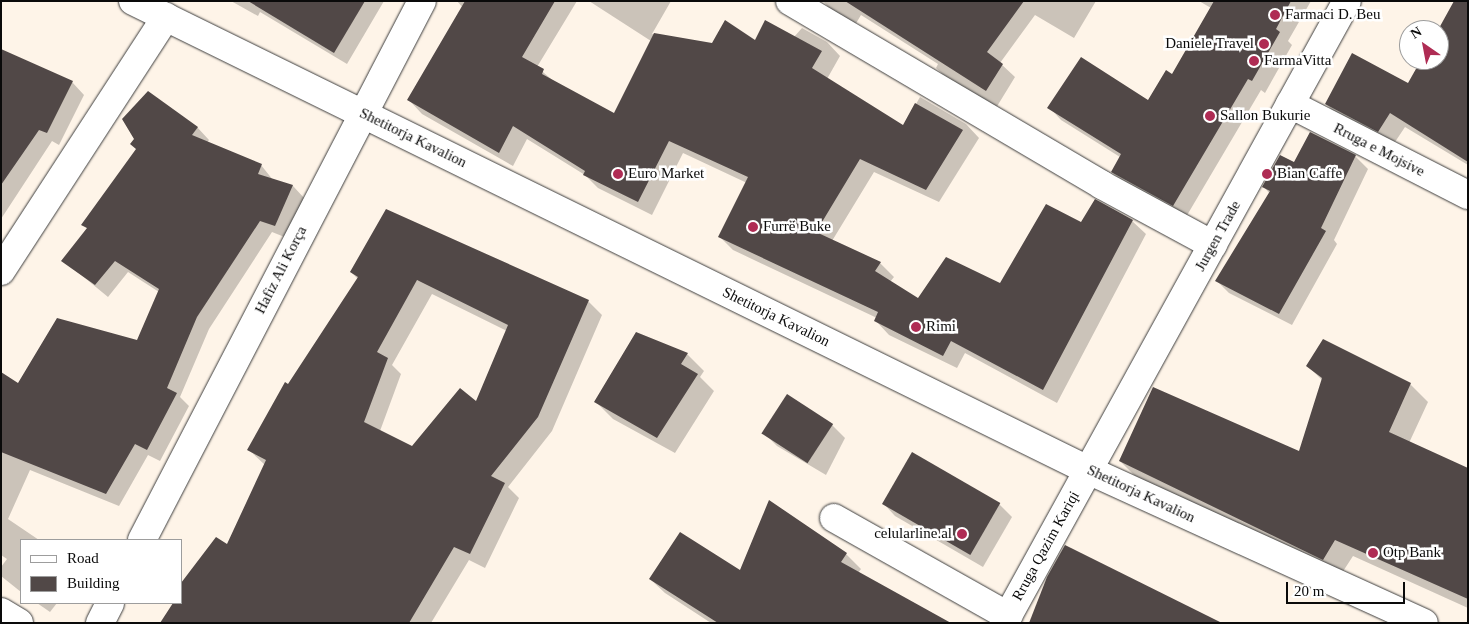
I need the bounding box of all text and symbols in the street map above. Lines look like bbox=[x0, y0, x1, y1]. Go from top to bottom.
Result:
place label: Farmaci D. Beu bbox=[1285, 6, 1380, 24]
marker: Farmaci D. Beu bbox=[1269, 9, 1281, 21]
north arrow bbox=[1399, 20, 1449, 70]
text: N bbox=[1408, 24, 1424, 42]
place label: Daniele Travel bbox=[1165, 35, 1254, 53]
marker: Daniele Travel bbox=[1258, 38, 1270, 50]
place label: FarmaVitta bbox=[1264, 52, 1331, 70]
marker: FarmaVitta bbox=[1248, 55, 1260, 67]
street label: Shetitorja Kavalion bbox=[356, 104, 470, 172]
place label: Sallon Bukurie bbox=[1220, 107, 1310, 125]
marker: Sallon Bukurie bbox=[1204, 110, 1216, 122]
street label: Rruga e Mojsive bbox=[1330, 119, 1428, 181]
place label: Euro Market bbox=[628, 165, 704, 183]
place label: Bian Caffe bbox=[1277, 165, 1342, 183]
marker: Euro Market bbox=[612, 168, 624, 180]
marker: Bian Caffe bbox=[1261, 168, 1273, 180]
street label: Jurgen Trade bbox=[1191, 198, 1245, 274]
place label: Furrë Buke bbox=[763, 218, 831, 236]
marker: Furrë Buke bbox=[747, 221, 759, 233]
street label: Hafiz Ali Korça bbox=[251, 223, 311, 317]
street label: Shetitorja Kavalion bbox=[719, 283, 833, 351]
place label: Rimi bbox=[926, 318, 956, 336]
marker: Rimi bbox=[910, 321, 922, 333]
street label: Shetitorja Kavalion bbox=[1084, 461, 1198, 527]
street label: Rruga Qazim Kariqi bbox=[1008, 488, 1084, 604]
place label: celularline.al bbox=[874, 525, 952, 543]
marker: celularline.al bbox=[956, 528, 968, 540]
legend bbox=[20, 539, 182, 604]
place label: Otp Bank bbox=[1383, 544, 1441, 562]
marker: Otp Bank bbox=[1367, 547, 1379, 559]
text: Road bbox=[67, 550, 99, 566]
scale bar bbox=[1289, 572, 1408, 604]
text: Building bbox=[67, 575, 120, 591]
text: 20 m bbox=[1294, 583, 1324, 599]

